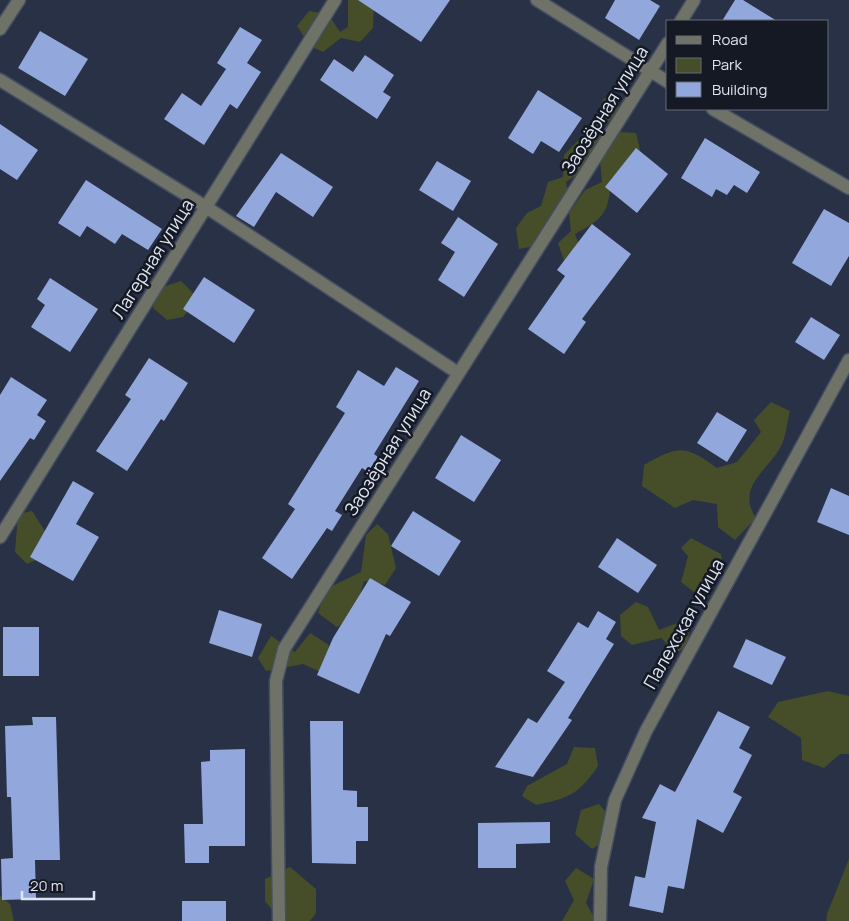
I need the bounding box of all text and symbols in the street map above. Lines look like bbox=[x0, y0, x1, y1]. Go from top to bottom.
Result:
legend bbox=[666, 20, 829, 110]
text: Road bbox=[712, 29, 748, 50]
street label: Заозёрная улица bbox=[555, 41, 653, 178]
text: Park bbox=[712, 54, 742, 75]
text: Building bbox=[712, 79, 767, 100]
street label: Лагерная улица bbox=[106, 194, 199, 323]
street label: Заозёрная улица bbox=[338, 383, 436, 520]
street label: Палехская улица bbox=[637, 554, 729, 693]
scale bar bbox=[22, 868, 95, 900]
text: 20 m bbox=[30, 875, 63, 896]

